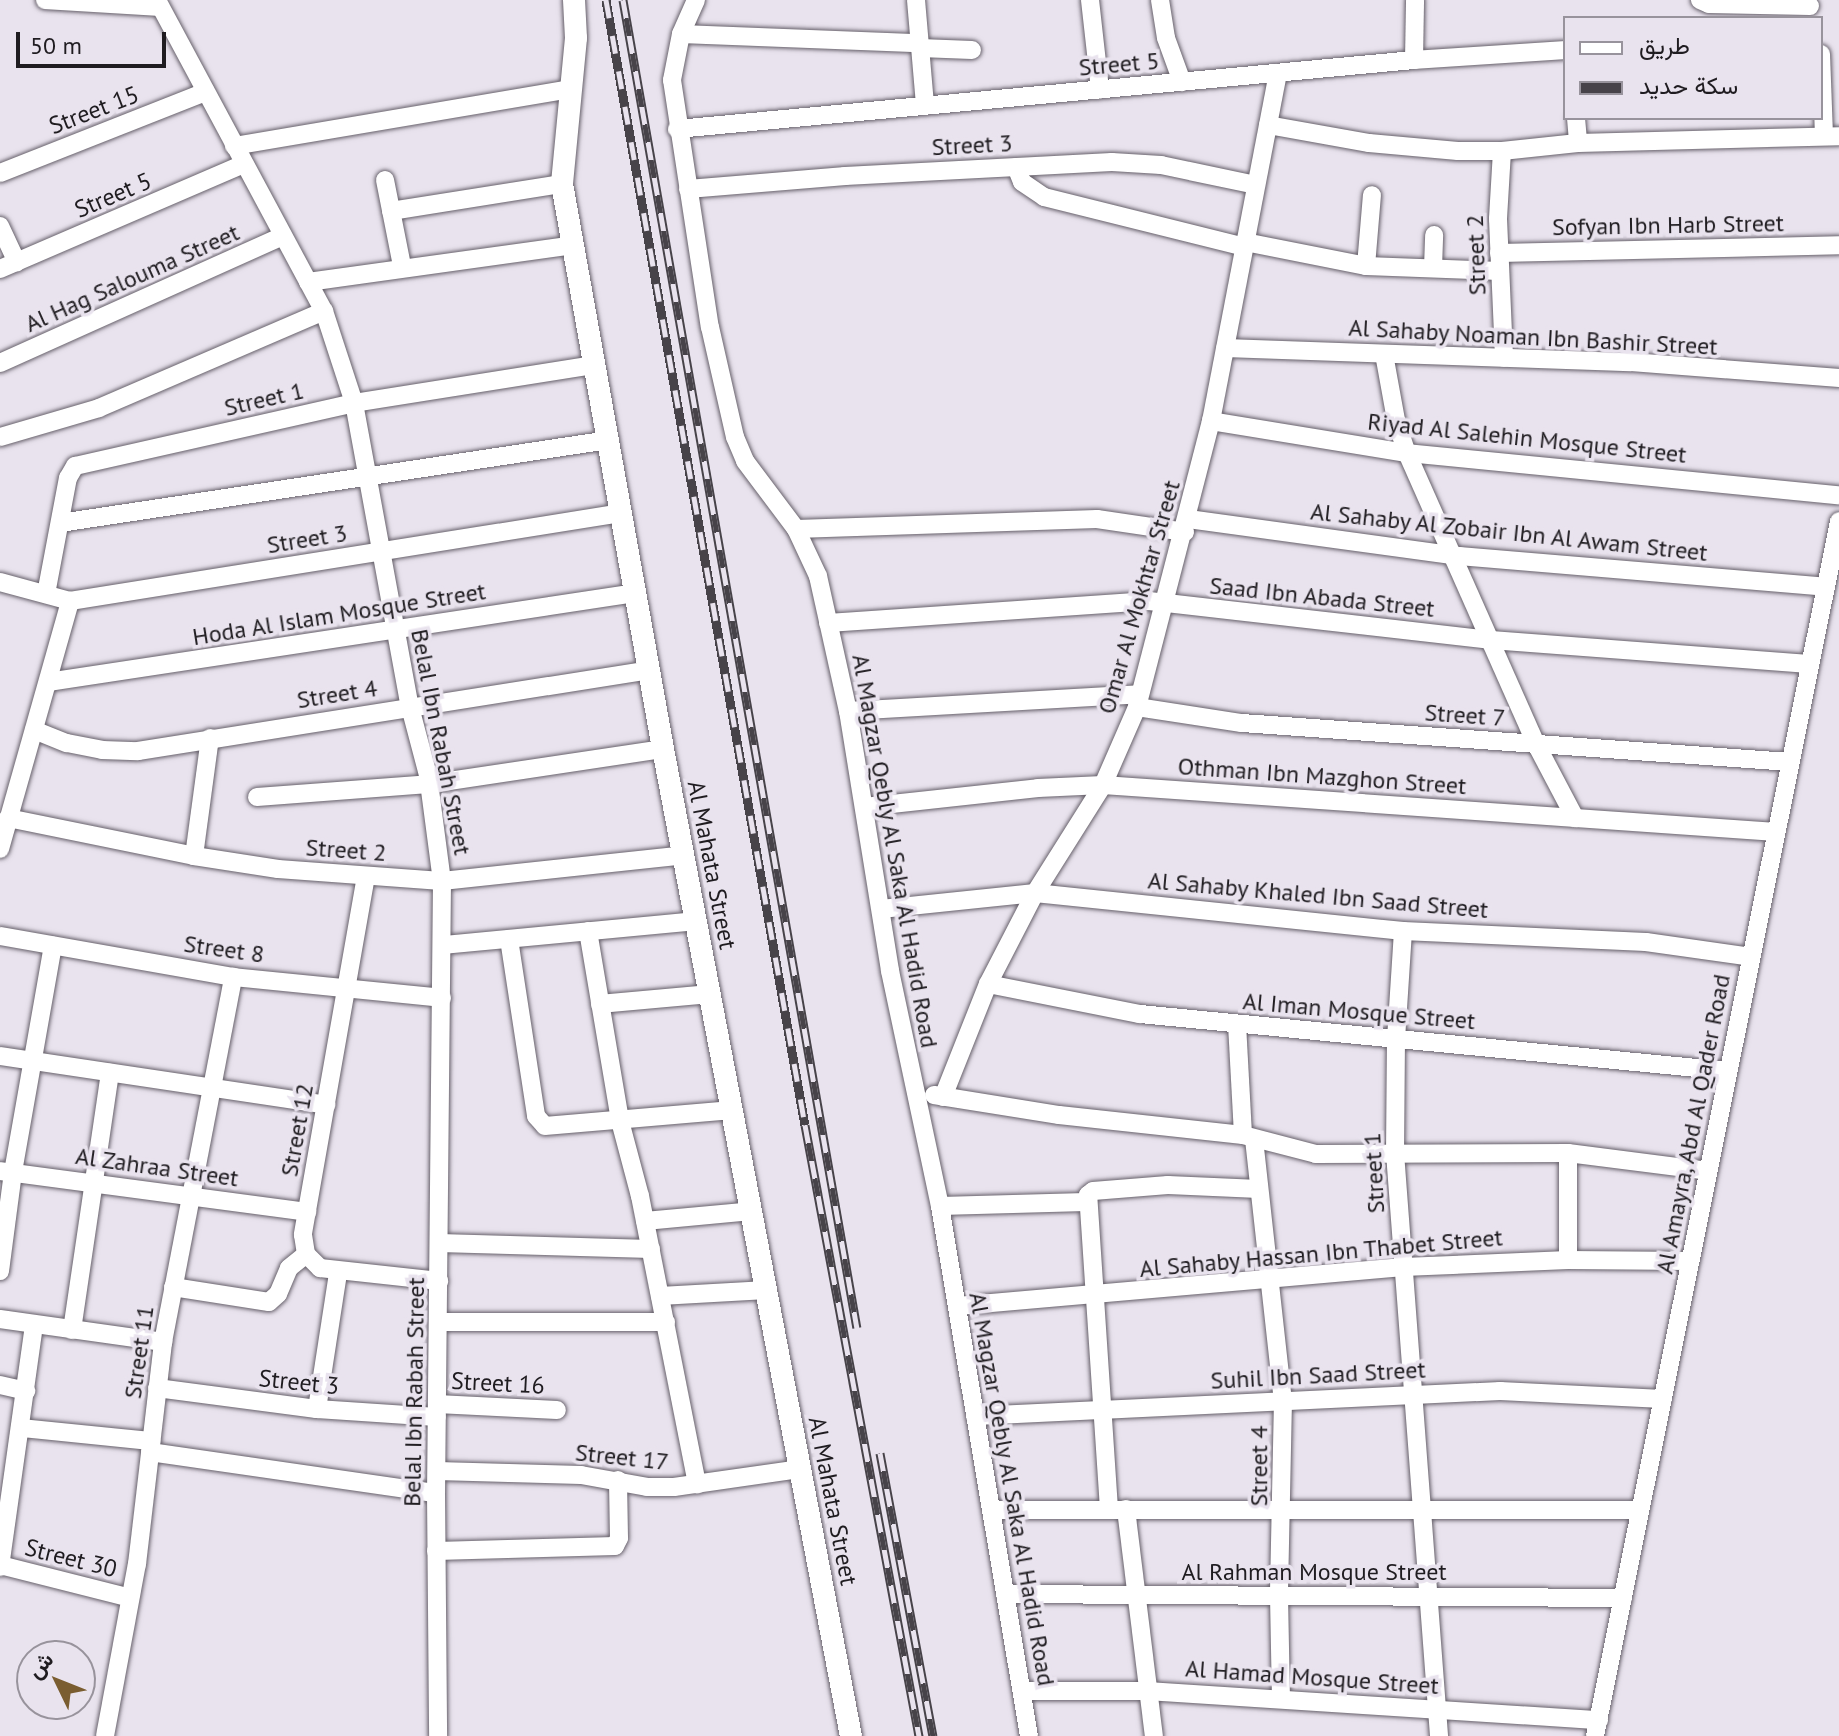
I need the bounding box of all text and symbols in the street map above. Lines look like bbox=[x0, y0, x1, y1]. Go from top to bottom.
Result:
scale bar bbox=[20, 16, 170, 66]
legend bbox=[1563, 16, 1823, 120]
text: 50 m bbox=[30, 30, 82, 61]
text: طريق bbox=[1639, 30, 1690, 61]
street label: Street 5 bbox=[1078, 46, 1160, 82]
text: سكة حديد bbox=[1639, 70, 1738, 101]
street label: Street 15 bbox=[45, 80, 143, 140]
street label: Street 3 bbox=[931, 129, 1013, 161]
street label: Street 5 bbox=[70, 166, 156, 224]
street label: Sofyan Ibn Harb Street bbox=[1552, 209, 1784, 241]
street label: Street 2 bbox=[1460, 214, 1492, 296]
street label: Al Hag Salouma Street bbox=[20, 218, 244, 338]
street label: Al Sahaby Noaman Ibn Bashir Street bbox=[1347, 313, 1719, 361]
street label: Street 1 bbox=[221, 376, 307, 422]
street label: Riyad Al Salehin Mosque Street bbox=[1366, 407, 1688, 469]
street label: Omar Al Mokhtar Street bbox=[1092, 477, 1186, 717]
street label: Al Sahaby Al Zobair Ibn Al Awam Street bbox=[1307, 497, 1711, 567]
street label: Street 3 bbox=[265, 518, 349, 560]
street label: Saad Ibn Abada Street bbox=[1208, 571, 1436, 623]
street label: Hoda Al Islam Mosque Street bbox=[190, 577, 488, 651]
street label: Belal Ibn Rabah Street bbox=[405, 627, 477, 857]
street label: Al Magzar Qebly Al Saka Al Hadid Road bbox=[846, 651, 944, 1051]
street label: Street 4 bbox=[295, 673, 379, 715]
street label: Street 7 bbox=[1424, 698, 1506, 732]
street label: Othman Ibn Mazghon Street bbox=[1177, 752, 1467, 800]
street label: Al Mahata Street bbox=[682, 778, 742, 952]
street label: Street 2 bbox=[305, 833, 387, 867]
street label: Al Sahaby Khaled Ibn Saad Street bbox=[1146, 866, 1490, 924]
street label: Street 8 bbox=[182, 929, 266, 969]
street label: Al Amayra, Abd Al Qader Road bbox=[1649, 970, 1737, 1278]
street label: Al Iman Mosque Street bbox=[1242, 986, 1476, 1036]
street label: Street 12 bbox=[275, 1081, 319, 1179]
street label: Street 1 bbox=[1358, 1132, 1390, 1214]
street label: Al Zahraa Street bbox=[73, 1141, 241, 1193]
street label: Al Sahaby Hassan Ibn Thabet Street bbox=[1137, 1223, 1505, 1283]
street label: Belal Ibn Rabah Street bbox=[398, 1277, 430, 1507]
street label: Al Magzar Qebly Al Saka Al Hadid Road bbox=[963, 1289, 1061, 1689]
street label: Street 11 bbox=[118, 1304, 160, 1400]
street label: Suhil Ibn Saad Street bbox=[1210, 1355, 1426, 1395]
street label: Street 3 bbox=[257, 1363, 341, 1401]
street label: Street 16 bbox=[450, 1366, 546, 1400]
street label: Al Mahata Street bbox=[803, 1414, 863, 1588]
street label: Street 4 bbox=[1245, 1426, 1273, 1506]
street label: Street 17 bbox=[574, 1438, 670, 1476]
street label: Street 30 bbox=[22, 1533, 120, 1583]
street label: Al Rahman Mosque Street bbox=[1181, 1558, 1447, 1586]
north arrow bbox=[16, 1640, 96, 1720]
text: ش bbox=[21, 1646, 59, 1684]
street label: Al Hamad Mosque Street bbox=[1184, 1654, 1440, 1700]

